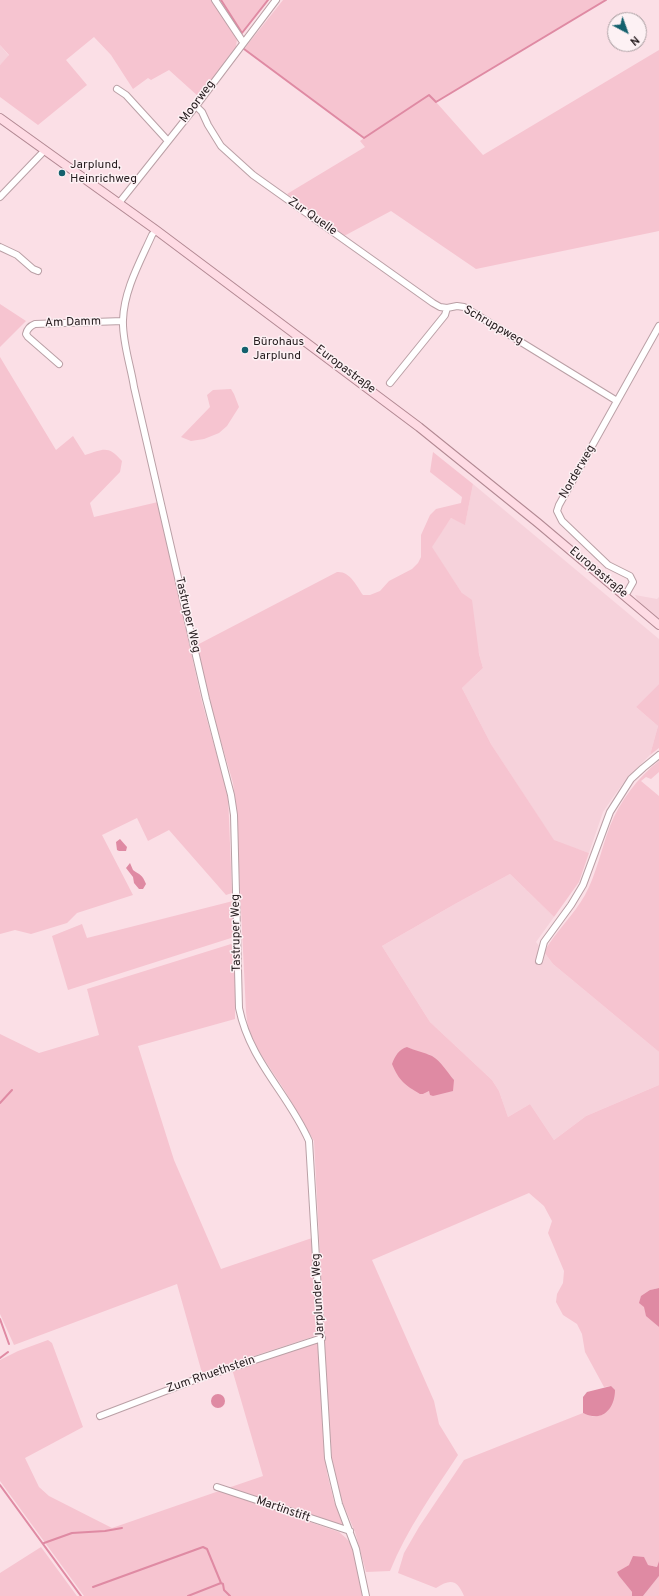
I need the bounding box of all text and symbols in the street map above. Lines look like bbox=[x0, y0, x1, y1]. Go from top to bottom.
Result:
north arrow bbox=[607, 12, 647, 52]
text: N bbox=[627, 32, 642, 48]
street label: Moorweg bbox=[177, 78, 219, 126]
place label: Jarplund, Heinrichweg bbox=[70, 159, 137, 187]
marker: Jarplund, Heinrichweg bbox=[57, 168, 67, 178]
street label: Zur Quelle bbox=[285, 195, 339, 239]
street label: Schruppweg bbox=[461, 303, 525, 349]
street label: Am Damm bbox=[45, 315, 101, 331]
place label: Bürohaus Jarplund bbox=[253, 336, 304, 364]
street label: Europastraße bbox=[312, 343, 378, 397]
marker: Bürohaus Jarplund bbox=[240, 345, 250, 355]
street label: Norderweg bbox=[557, 443, 599, 501]
street label: Europastraße bbox=[566, 544, 630, 602]
street label: Tastruper Weg bbox=[171, 575, 203, 655]
street label: Tastruper Weg bbox=[229, 894, 245, 972]
street label: Jarplunder Weg bbox=[310, 1253, 328, 1339]
street label: Zum Rhuethstein bbox=[165, 1353, 257, 1397]
street label: Martinstift bbox=[254, 1494, 312, 1526]

